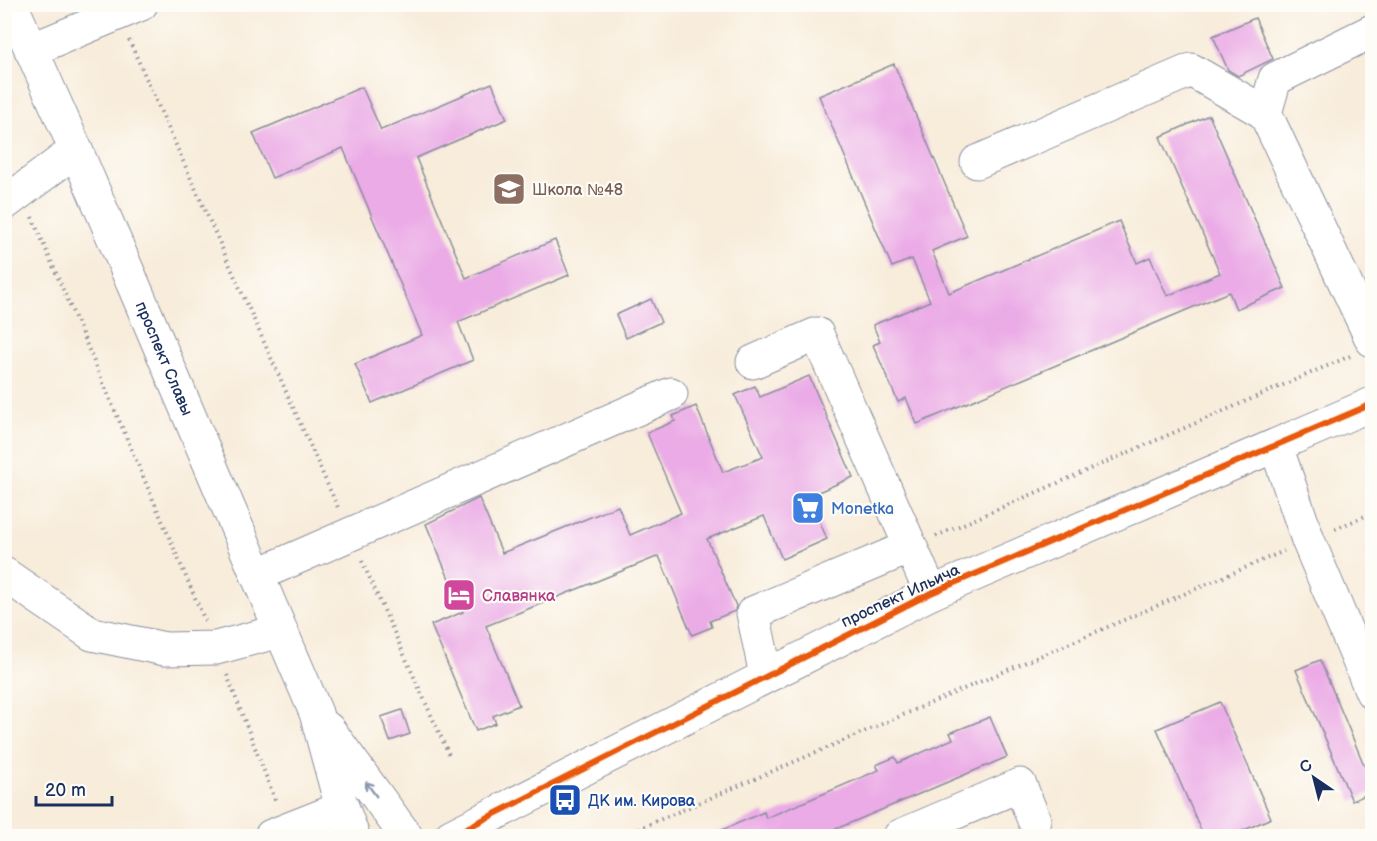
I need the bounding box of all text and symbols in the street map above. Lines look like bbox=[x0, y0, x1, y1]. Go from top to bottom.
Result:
school or university icon: Школа №48 bbox=[491, 171, 527, 207]
place label: Школа №48 bbox=[532, 181, 623, 200]
street label: проспект Славы bbox=[131, 299, 196, 419]
supermarket icon: Monetka bbox=[790, 490, 826, 526]
place label: Monetka bbox=[831, 500, 894, 519]
street label: проспект Ильича bbox=[838, 560, 963, 632]
hotel icon: Славянка bbox=[441, 577, 477, 613]
place label: Славянка bbox=[482, 587, 556, 606]
north arrow bbox=[1284, 748, 1344, 808]
text: С bbox=[1296, 756, 1316, 778]
scale bar bbox=[36, 769, 112, 807]
text: 20 m bbox=[45, 780, 86, 801]
one-way arrow bbox=[365, 782, 378, 798]
bus stop icon: ДК им. Кирова bbox=[547, 782, 583, 818]
place label: ДК им. Кирова bbox=[588, 792, 696, 811]

